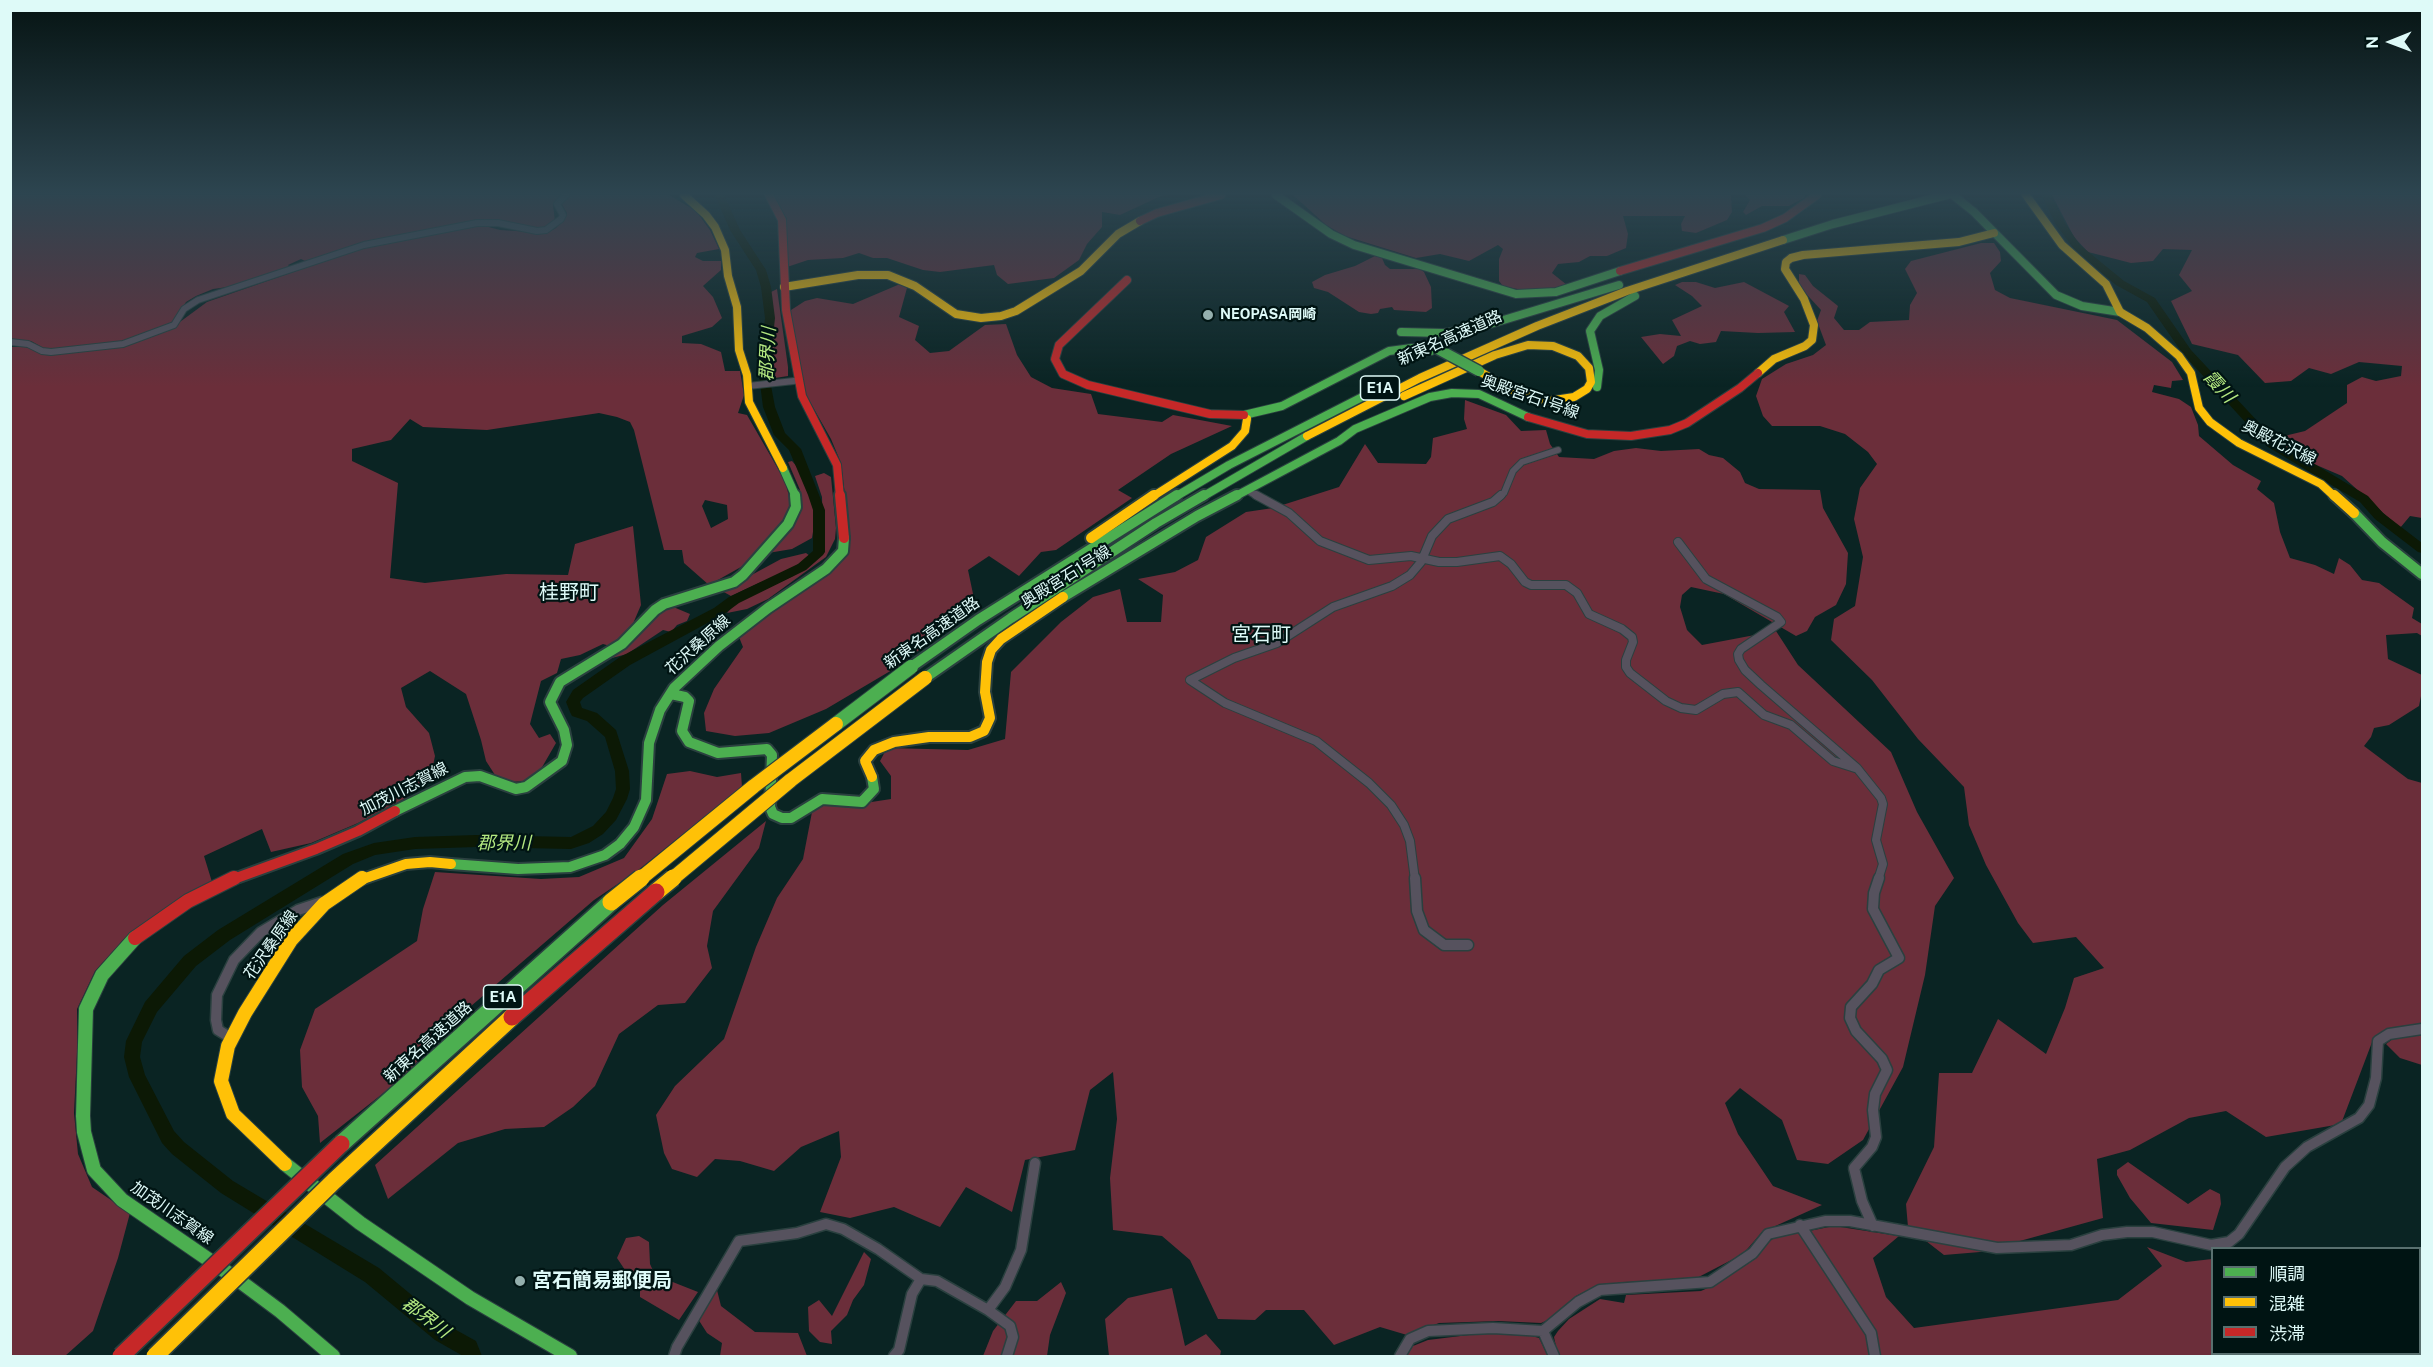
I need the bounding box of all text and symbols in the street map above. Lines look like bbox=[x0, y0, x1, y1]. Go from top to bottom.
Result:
north arrow bbox=[2361, 12, 2421, 72]
text: N bbox=[2363, 36, 2382, 49]
street label: 新東名高速道路 bbox=[1395, 306, 1505, 370]
place label: NEOPASA岡崎 bbox=[1220, 307, 1316, 323]
marker: NEOPASA岡崎 bbox=[1201, 308, 1215, 322]
water label: 郡界川 bbox=[756, 326, 780, 382]
water label: 霞川 bbox=[2199, 366, 2239, 408]
street label: 奥殿宮石1号線 bbox=[1478, 371, 1582, 423]
road number: E1A bbox=[1360, 376, 1400, 400]
street label: 奥殿花沢線 bbox=[2239, 416, 2319, 470]
street label: 奥殿宮石1号線 bbox=[1017, 542, 1115, 612]
district label: 桂野町 bbox=[539, 581, 599, 605]
street label: 新東名高速道路 bbox=[881, 593, 983, 673]
street label: 花沢桑原線 bbox=[662, 611, 734, 679]
district label: 宮石町 bbox=[1231, 623, 1291, 647]
street label: 加茂川志賀線 bbox=[357, 759, 451, 819]
water label: 郡界川 bbox=[477, 832, 531, 854]
street label: 花沢桑原線 bbox=[240, 907, 302, 983]
road number: E1A bbox=[484, 985, 522, 1009]
street label: 新東名高速道路 bbox=[380, 997, 476, 1087]
street label: 加茂川志賀線 bbox=[127, 1178, 217, 1248]
legend bbox=[2211, 1247, 2421, 1355]
text: 順調 bbox=[2269, 1263, 2305, 1284]
place label: 宮石簡易郵便局 bbox=[532, 1269, 672, 1293]
marker: 宮石簡易郵便局 bbox=[513, 1274, 527, 1288]
water label: 郡界川 bbox=[398, 1293, 454, 1343]
text: 混雑 bbox=[2269, 1293, 2305, 1314]
text: 渋滞 bbox=[2269, 1323, 2305, 1344]

